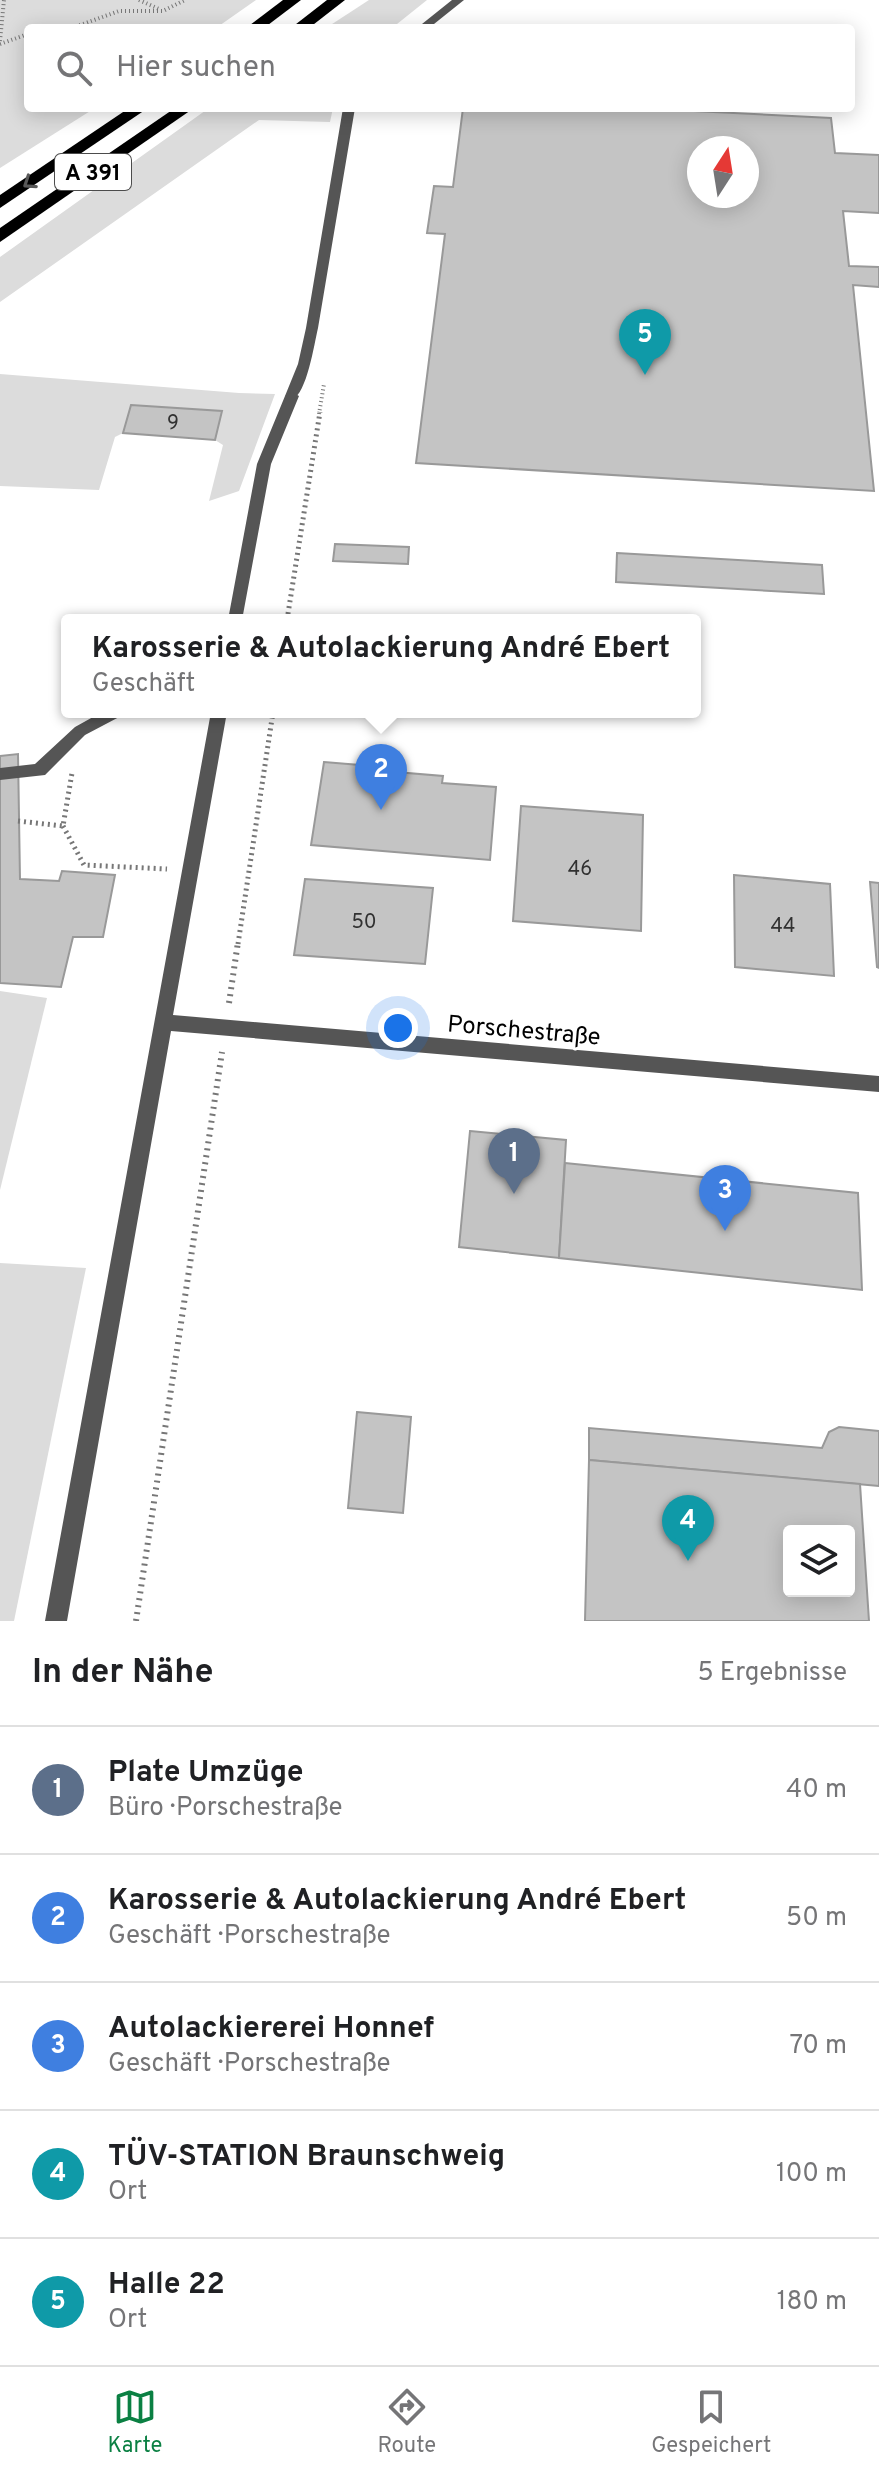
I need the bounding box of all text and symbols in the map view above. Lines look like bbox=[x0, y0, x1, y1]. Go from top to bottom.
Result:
search box bbox=[24, 24, 855, 112]
icon: search bbox=[52, 46, 96, 90]
text: Hier suchen bbox=[116, 50, 276, 87]
north arrow bbox=[687, 136, 759, 208]
road number: A 391 bbox=[55, 154, 131, 190]
one-way arrow bbox=[23, 173, 38, 188]
pin: 5 bbox=[619, 309, 671, 375]
house number: 9 bbox=[167, 411, 179, 437]
popup bbox=[61, 614, 701, 718]
text: Karosserie & Autolackierung André Ebert bbox=[92, 631, 670, 668]
text: Geschäft bbox=[92, 668, 195, 701]
pin: 2 bbox=[355, 744, 407, 810]
house number: 46 bbox=[568, 857, 592, 883]
house number: 50 bbox=[351, 910, 377, 936]
house number: 44 bbox=[771, 914, 795, 940]
your location bbox=[378, 1008, 418, 1048]
street label: Porschestraße bbox=[446, 1010, 602, 1054]
pin: 1 bbox=[488, 1128, 540, 1194]
pin: 3 bbox=[699, 1165, 751, 1231]
pin: 4 bbox=[662, 1495, 714, 1561]
map controls bbox=[783, 1525, 855, 1597]
button: layers bbox=[783, 1525, 855, 1597]
text: In der Nähe bbox=[32, 1652, 214, 1695]
text: 5 Ergebnisse bbox=[697, 1657, 847, 1690]
text: Plate Umzüge bbox=[108, 1755, 303, 1792]
text: 1 bbox=[53, 1774, 63, 1807]
text: 40 m bbox=[786, 1774, 847, 1807]
text: Büro · Porschestraße bbox=[108, 1792, 343, 1825]
text: Karosserie & Autolackierung André Ebert bbox=[108, 1883, 686, 1920]
text: 2 bbox=[50, 1902, 66, 1935]
text: 50 m bbox=[786, 1902, 847, 1935]
text: Geschäft · Porschestraße bbox=[108, 1920, 391, 1953]
text: Autolackiererei Honnef bbox=[108, 2011, 434, 2048]
text: 3 bbox=[50, 2030, 66, 2063]
text: 70 m bbox=[789, 2030, 847, 2063]
text: Geschäft · Porschestraße bbox=[108, 2048, 391, 2081]
text: TÜV-STATION Braunschweig bbox=[108, 2139, 505, 2176]
text: 4 bbox=[50, 2158, 66, 2191]
text: 100 m bbox=[776, 2158, 847, 2191]
text: Ort bbox=[108, 2176, 147, 2209]
text: Halle 22 bbox=[108, 2267, 225, 2304]
text: 5 bbox=[50, 2286, 66, 2319]
text: 180 m bbox=[777, 2286, 847, 2319]
text: Ort bbox=[108, 2304, 147, 2337]
tab: Karte bbox=[108, 2385, 162, 2460]
tab: Route bbox=[377, 2385, 436, 2460]
tab: Gespeichert bbox=[651, 2385, 771, 2460]

